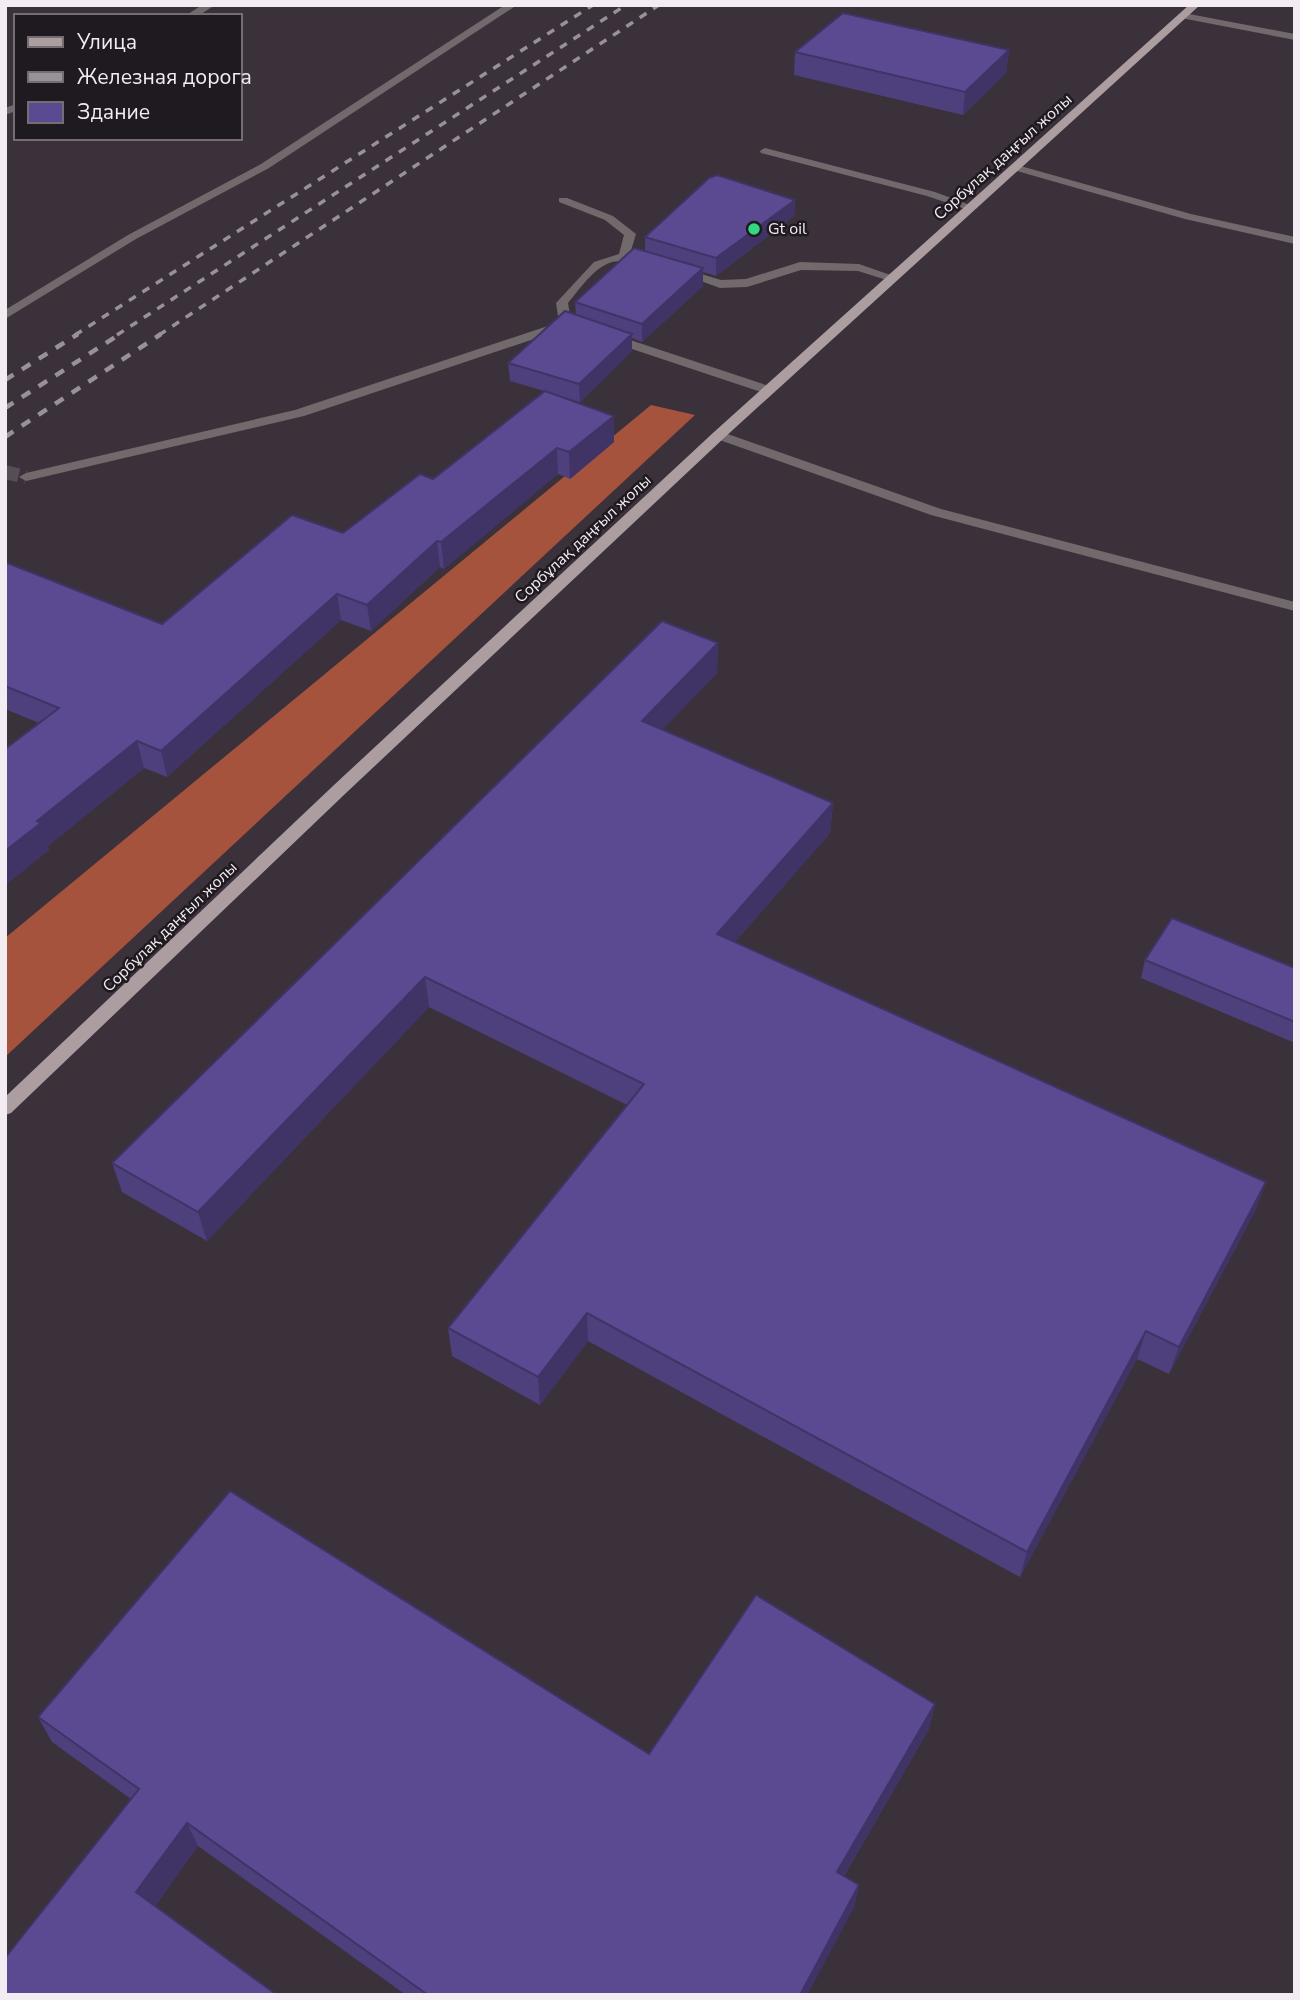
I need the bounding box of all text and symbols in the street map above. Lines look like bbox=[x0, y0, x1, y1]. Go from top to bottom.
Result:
legend bbox=[14, 14, 242, 140]
text: Улица bbox=[76, 28, 137, 56]
text: Железная дорога bbox=[77, 63, 252, 91]
street label: Сорбұлақ даңғыл жолы bbox=[929, 89, 1077, 225]
text: Здание bbox=[77, 98, 150, 126]
place label: Gt oil bbox=[768, 218, 807, 240]
marker: Gt oil bbox=[746, 221, 762, 237]
street label: Сорбұлақ даңғыл жолы bbox=[510, 470, 656, 608]
street label: Сорбұлақ даңғыл жолы bbox=[98, 857, 242, 997]

